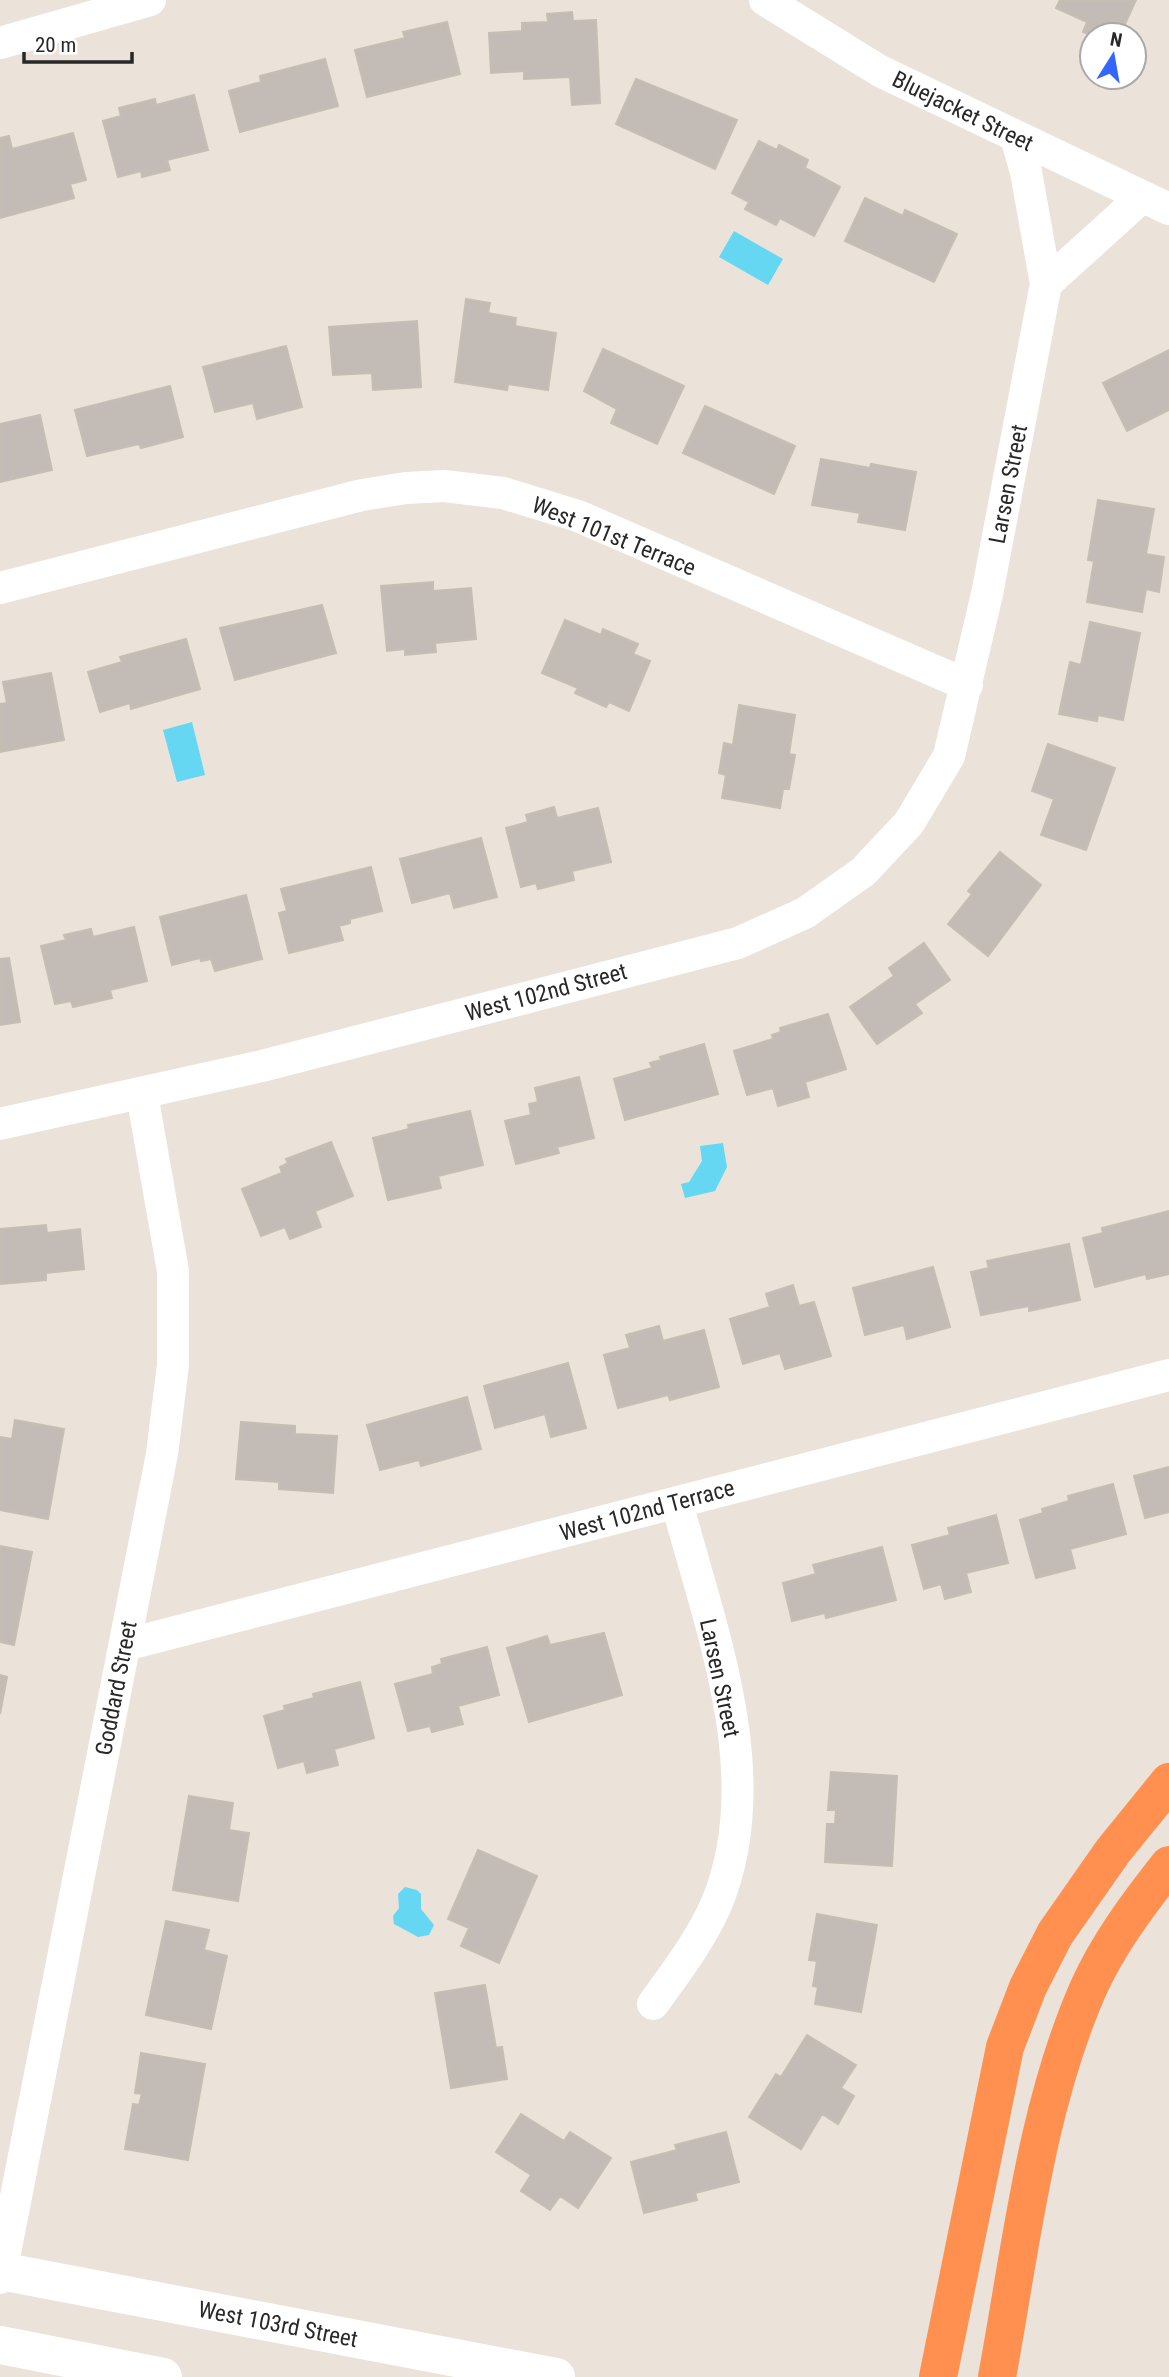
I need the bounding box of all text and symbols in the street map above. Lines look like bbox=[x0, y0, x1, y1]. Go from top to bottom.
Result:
scale bar bbox=[24, 21, 133, 65]
north arrow bbox=[1078, 21, 1148, 91]
text: N bbox=[1108, 27, 1124, 52]
text: 20 m bbox=[35, 33, 76, 57]
street label: Bluejacket Street bbox=[888, 66, 1038, 157]
street label: Larsen Street bbox=[984, 422, 1033, 546]
street label: West 101st Terrace bbox=[528, 491, 700, 582]
street label: West 102nd Street bbox=[462, 958, 630, 1027]
street label: West 102nd Terrace bbox=[557, 1474, 737, 1547]
street label: Larsen Street bbox=[694, 1616, 745, 1740]
street label: Goddard Street bbox=[90, 1619, 143, 1758]
street label: West 103rd Street bbox=[196, 2296, 360, 2353]

